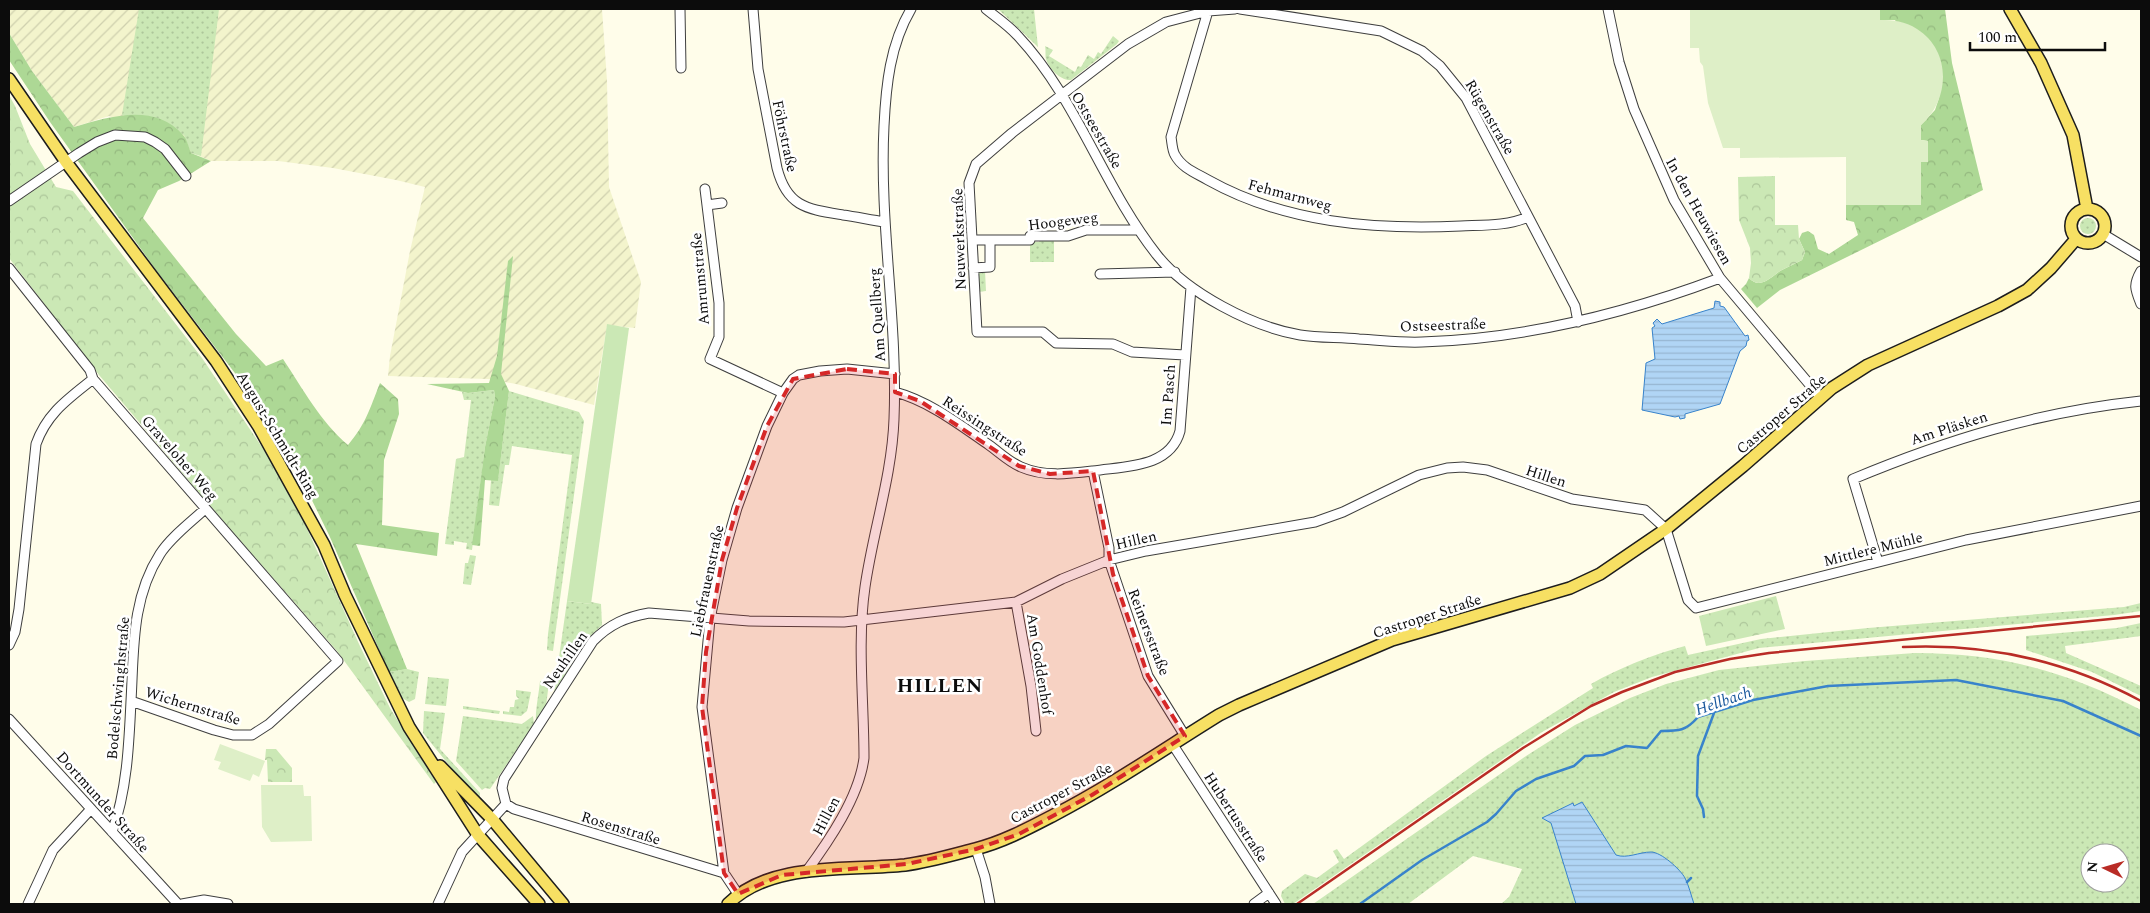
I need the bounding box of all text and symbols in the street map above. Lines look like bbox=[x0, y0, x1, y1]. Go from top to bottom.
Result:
scale bar bbox=[1970, 20, 2105, 52]
text: 100 m bbox=[1978, 26, 2017, 49]
street label: Rügenstraße bbox=[1459, 75, 1521, 159]
street label: Ostseestraße bbox=[1065, 87, 1128, 173]
street label: Föhrstraße bbox=[766, 98, 803, 174]
street label: In den Heuwiesen bbox=[1659, 153, 1738, 270]
street label: Fehmarnweg bbox=[1245, 173, 1334, 218]
street label: Neuwerkstraße bbox=[946, 188, 973, 290]
street label: Hoogeweg bbox=[1027, 206, 1099, 237]
street label: Amrumstraße bbox=[685, 232, 716, 326]
street label: Am Quellberg bbox=[863, 267, 892, 363]
street label: Ostseestraße bbox=[1400, 313, 1487, 338]
street label: Im Pasch bbox=[1155, 363, 1182, 427]
street label: August-Schmidt-Ring bbox=[230, 367, 325, 503]
street label: Castroper Straße bbox=[1731, 369, 1831, 460]
street label: Reissingstraße bbox=[938, 390, 1032, 463]
street label: Am Pläsken bbox=[1908, 405, 1991, 452]
street label: Graveloher Weg bbox=[136, 410, 224, 506]
street label: Hillen bbox=[1522, 459, 1569, 494]
street label: Liebfrauenstraße bbox=[684, 523, 731, 639]
street label: Hillen bbox=[1113, 525, 1159, 556]
street label: Mittlere Mühle bbox=[1821, 526, 1925, 573]
street label: Reinersstraße bbox=[1121, 585, 1176, 679]
street label: Castroper Straße bbox=[1370, 588, 1484, 645]
street label: Am Goddenhof bbox=[1020, 612, 1059, 718]
street label: Bodelschwinghstraße bbox=[101, 616, 136, 760]
street label: Neuhillen bbox=[537, 627, 594, 694]
district label: HILLEN bbox=[897, 671, 983, 701]
water label: Hellbach bbox=[1692, 680, 1755, 722]
street label: Wichernstraße bbox=[142, 681, 243, 732]
street label: Dortmunder Straße bbox=[51, 746, 155, 858]
street label: Castroper Straße bbox=[1006, 757, 1116, 830]
street label: Hubertusstraße bbox=[1198, 767, 1274, 867]
street label: Hillen bbox=[807, 792, 846, 840]
street label: Rosenstraße bbox=[578, 805, 663, 851]
north arrow bbox=[2080, 843, 2130, 893]
text: N bbox=[2082, 860, 2104, 874]

